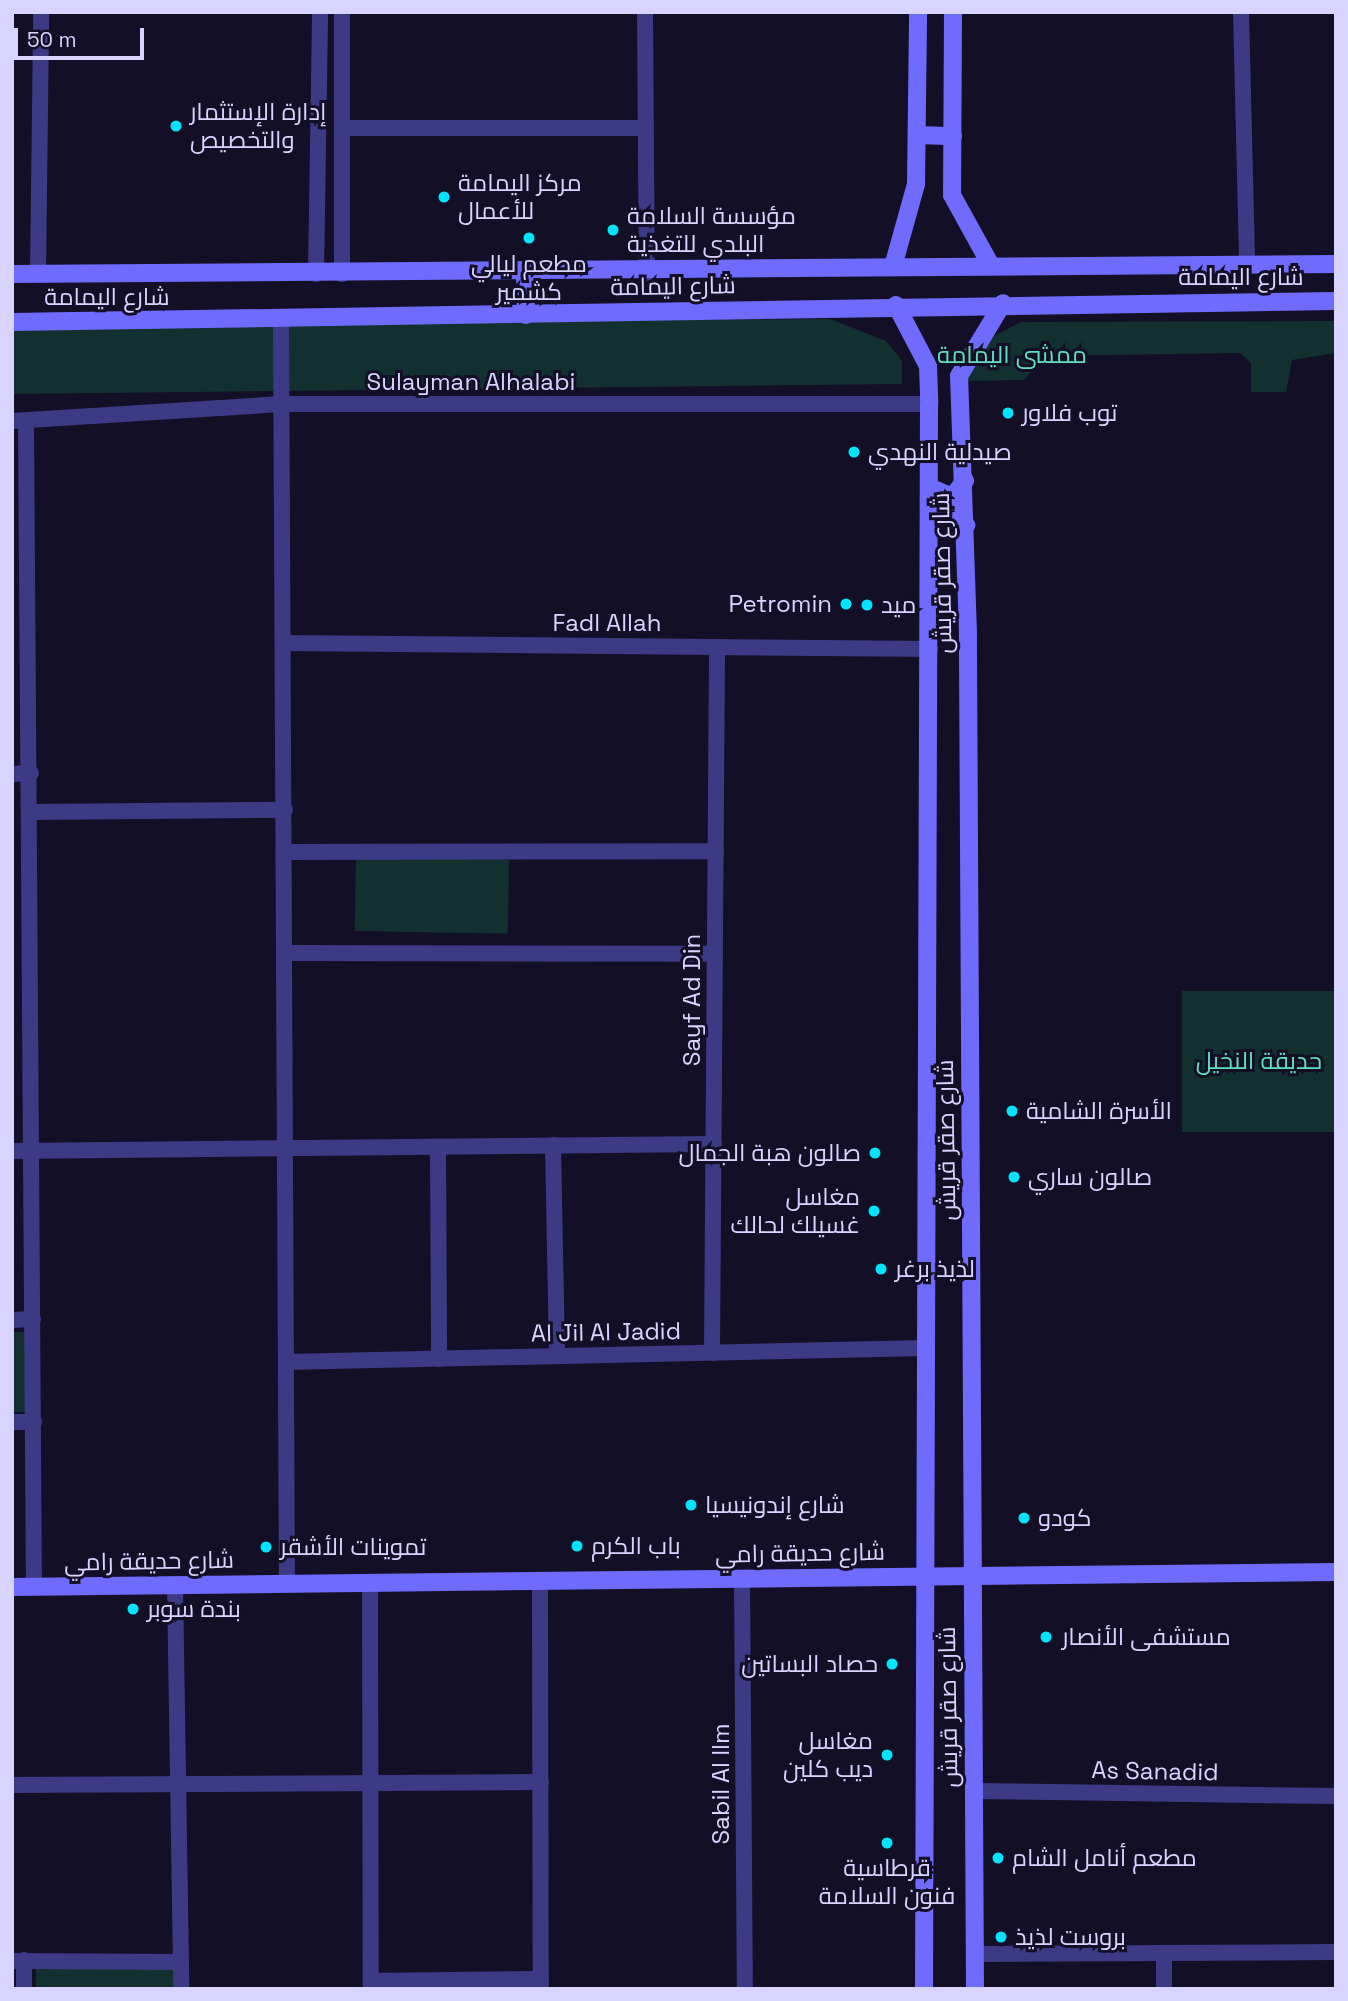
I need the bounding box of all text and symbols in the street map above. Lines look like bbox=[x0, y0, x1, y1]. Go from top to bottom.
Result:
scale bar bbox=[18, 14, 147, 58]
text: 50 m bbox=[27, 26, 77, 53]
place label: إدارة الإستثمار والتخصيص bbox=[190, 98, 326, 154]
marker: إدارة الإستثمار والتخصيص bbox=[168, 118, 184, 134]
place label: مركز اليمامة للأعمال bbox=[458, 169, 582, 225]
marker: مركز اليمامة للأعمال bbox=[436, 189, 452, 205]
place label: مؤسسة السلامة البلدي للتغذية bbox=[627, 202, 796, 258]
marker: مؤسسة السلامة البلدي للتغذية bbox=[605, 222, 621, 238]
marker: مطعم ليالي كشمير bbox=[521, 230, 537, 246]
place label: مطعم ليالي كشمير bbox=[471, 250, 587, 306]
street label: شارع اليمامة bbox=[1178, 263, 1304, 291]
street label: شارع اليمامة bbox=[610, 271, 736, 301]
street label: شارع اليمامة bbox=[44, 283, 170, 311]
park label: ممشى اليمامة bbox=[937, 341, 1087, 369]
street label: Sulayman Alhalabi bbox=[366, 368, 576, 396]
place label: توب فلاور bbox=[1022, 399, 1117, 427]
marker: توب فلاور bbox=[1000, 405, 1016, 421]
place label: صيدلية النهدي bbox=[868, 438, 1012, 466]
marker: صيدلية النهدي bbox=[846, 444, 862, 460]
street label: شارع صقر قريش bbox=[926, 492, 958, 654]
place label: Petromin bbox=[729, 590, 832, 618]
place label: ميد bbox=[881, 591, 916, 619]
marker: Petromin bbox=[838, 596, 854, 612]
marker: ميد bbox=[859, 597, 875, 613]
street label: Fadl Allah bbox=[552, 609, 662, 637]
street label: Sayf Ad Din bbox=[678, 934, 706, 1066]
park label: حديقة النخيل bbox=[1196, 1047, 1322, 1075]
street label: شارع صقر قريش bbox=[930, 1059, 962, 1221]
place label: الأسرة الشامية bbox=[1026, 1097, 1172, 1125]
marker: الأسرة الشامية bbox=[1004, 1103, 1020, 1119]
place label: صالون هبة الجمال bbox=[679, 1139, 861, 1167]
marker: صالون هبة الجمال bbox=[867, 1145, 883, 1161]
place label: صالون ساري bbox=[1028, 1163, 1152, 1191]
marker: صالون ساري bbox=[1006, 1169, 1022, 1185]
place label: مغاسل غسيلك لحالك bbox=[731, 1183, 860, 1239]
marker: مغاسل غسيلك لحالك bbox=[866, 1203, 882, 1219]
place label: لذيذ برغر bbox=[895, 1255, 975, 1283]
marker: لذيذ برغر bbox=[873, 1261, 889, 1277]
street label: Al Jil Al Jadid bbox=[531, 1316, 681, 1348]
place label: شارع إندونيسيا bbox=[705, 1491, 845, 1519]
marker: شارع إندونيسيا bbox=[683, 1497, 699, 1513]
place label: كودو bbox=[1038, 1504, 1092, 1532]
marker: كودو bbox=[1016, 1510, 1032, 1526]
place label: باب الكرم bbox=[591, 1532, 681, 1560]
place label: تموينات الأشقر bbox=[280, 1533, 426, 1561]
street label: شارع حديقة رامي bbox=[715, 1537, 885, 1569]
marker: باب الكرم bbox=[569, 1538, 585, 1554]
marker: تموينات الأشقر bbox=[258, 1539, 274, 1555]
street label: شارع حديقة رامي bbox=[64, 1545, 234, 1577]
place label: بندة سوبر bbox=[147, 1595, 241, 1623]
marker: بندة سوبر bbox=[125, 1601, 141, 1617]
place label: مستشفى الأنصار bbox=[1062, 1623, 1231, 1651]
street label: شارع صقر قريش bbox=[932, 1626, 964, 1788]
marker: مستشفى الأنصار bbox=[1036, 1627, 1056, 1647]
place label: حصاد البساتين bbox=[741, 1650, 878, 1678]
marker: حصاد البساتين bbox=[884, 1656, 900, 1672]
street label: Sabil Al llm bbox=[707, 1723, 735, 1845]
place label: مغاسل ديب كلين bbox=[783, 1727, 873, 1783]
marker: مغاسل ديب كلين bbox=[879, 1747, 895, 1763]
street label: As Sanadid bbox=[1091, 1755, 1219, 1787]
marker: قرطاسية فنون السلامة bbox=[879, 1835, 895, 1851]
place label: مطعم أنامل الشام bbox=[1012, 1844, 1197, 1872]
marker: مطعم أنامل الشام bbox=[990, 1850, 1006, 1866]
place label: قرطاسية فنون السلامة bbox=[819, 1854, 955, 1910]
place label: بروست لذيذ bbox=[1015, 1923, 1126, 1951]
marker: بروست لذيذ bbox=[993, 1929, 1009, 1945]

